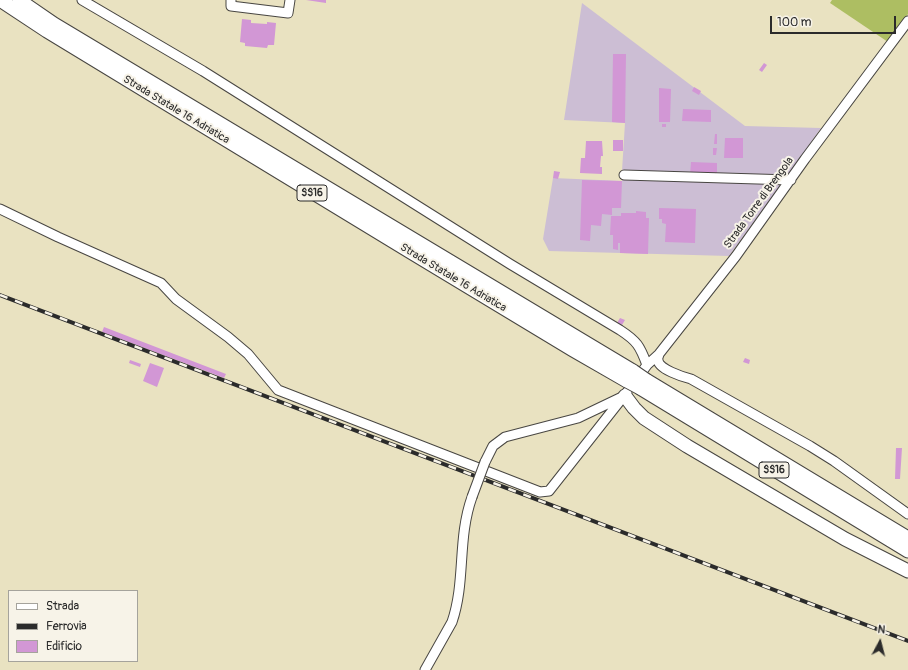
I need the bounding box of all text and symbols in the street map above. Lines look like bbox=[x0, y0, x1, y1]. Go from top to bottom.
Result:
scale bar bbox=[772, 8, 898, 34]
text: 100 m bbox=[777, 15, 811, 30]
street label: Strada Statale 16 Adriatica bbox=[120, 73, 232, 147]
street label: Strada Torre di Brengola bbox=[721, 155, 797, 251]
road number: SS16 bbox=[297, 185, 327, 201]
street label: Strada Statale 16 Adriatica bbox=[397, 241, 509, 315]
road number: SS16 bbox=[759, 462, 789, 478]
legend bbox=[8, 590, 138, 662]
text: Strada bbox=[46, 599, 79, 614]
text: Ferrovia bbox=[46, 619, 87, 634]
north arrow bbox=[860, 622, 900, 662]
text: N bbox=[877, 623, 886, 636]
text: Edificio bbox=[46, 639, 82, 654]

